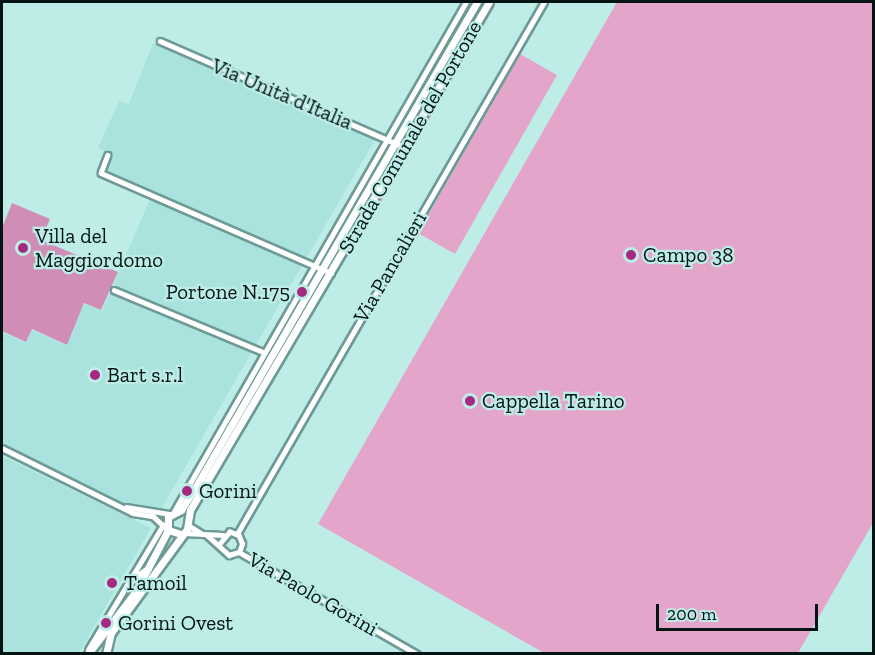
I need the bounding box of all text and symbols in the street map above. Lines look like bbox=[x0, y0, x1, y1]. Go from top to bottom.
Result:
street label: Strada Comunale del Portone bbox=[333, 16, 487, 258]
street label: Via Unità d'Italia bbox=[208, 53, 356, 135]
street label: Via Pancalieri bbox=[348, 207, 432, 327]
place label: Villa del Maggiordomo bbox=[35, 223, 163, 273]
marker: Villa del Maggiordomo bbox=[16, 241, 30, 255]
place label: Campo 38 bbox=[643, 242, 733, 268]
marker: Campo 38 bbox=[624, 248, 638, 262]
place label: Portone N.175 bbox=[166, 279, 290, 305]
marker: Portone N.175 bbox=[295, 285, 309, 299]
place label: Bart s.r.l bbox=[107, 362, 183, 388]
marker: Bart s.r.l bbox=[88, 368, 102, 382]
place label: Cappella Tarino bbox=[482, 388, 625, 414]
marker: Cappella Tarino bbox=[463, 394, 477, 408]
place label: Gorini bbox=[199, 478, 257, 504]
marker: Gorini bbox=[180, 484, 194, 498]
street label: Via Paolo Gorini bbox=[244, 547, 382, 641]
place label: Tamoil bbox=[124, 570, 187, 596]
marker: Tamoil bbox=[105, 576, 119, 590]
scale bar bbox=[659, 592, 821, 630]
text: 200 m bbox=[667, 603, 717, 625]
place label: Gorini Ovest bbox=[118, 610, 233, 636]
marker: Gorini Ovest bbox=[99, 616, 113, 630]

